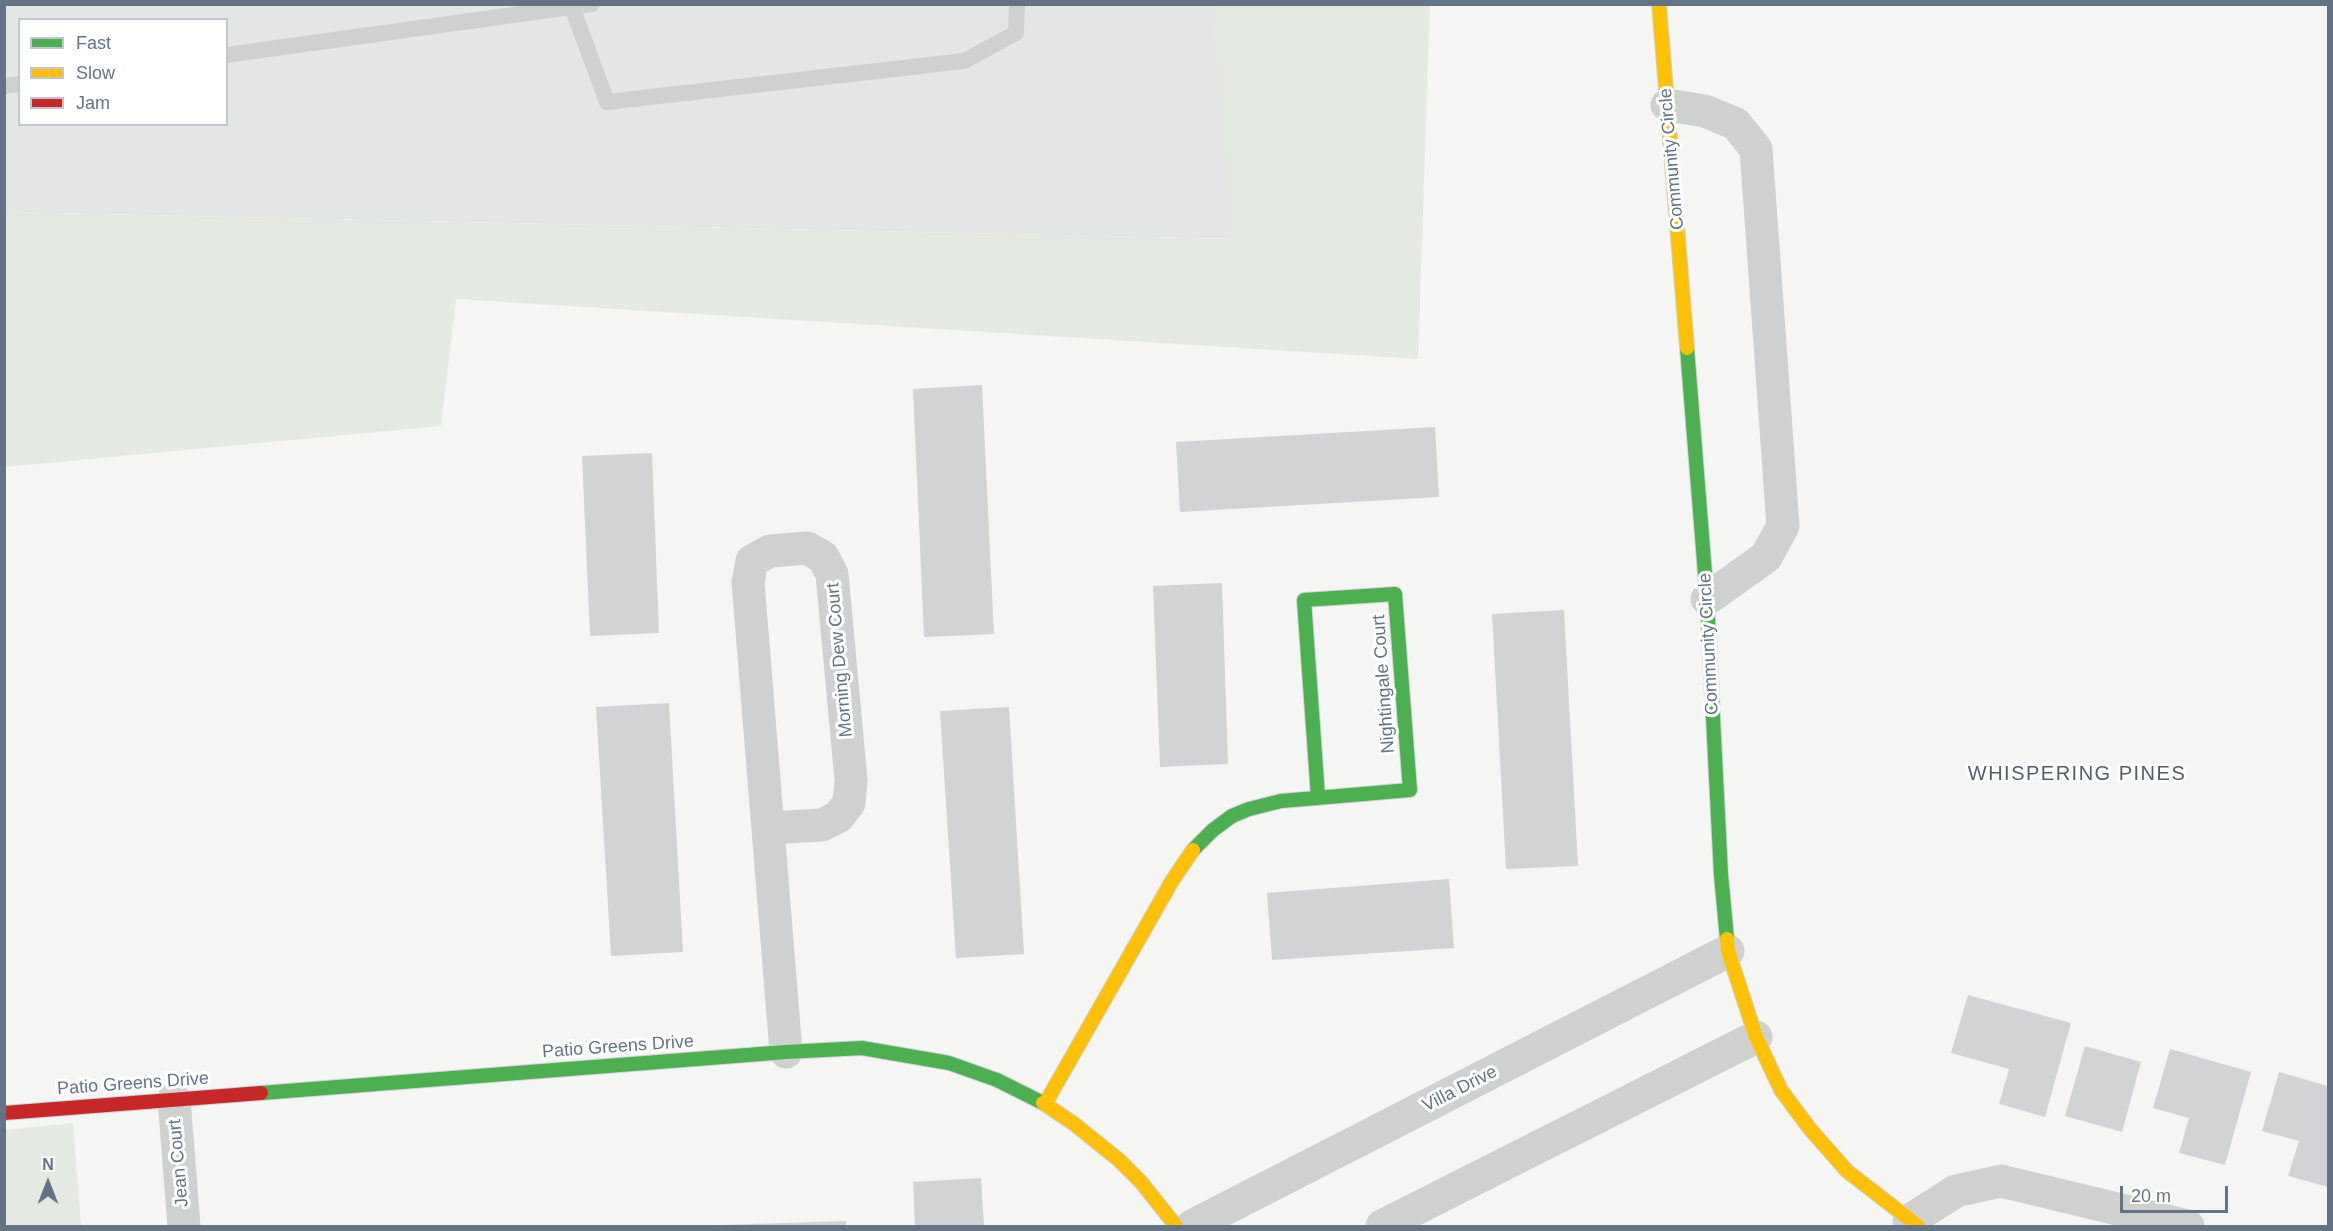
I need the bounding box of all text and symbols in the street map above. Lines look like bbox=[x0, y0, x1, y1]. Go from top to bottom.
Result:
legend bbox=[18, 18, 228, 126]
text: Fast bbox=[76, 33, 111, 53]
text: Slow bbox=[76, 63, 115, 83]
street label: Community Circle bbox=[1655, 87, 1689, 231]
text: Jam bbox=[76, 93, 110, 113]
street label: Community Circle bbox=[1694, 573, 1724, 715]
street label: Morning Dew Court bbox=[822, 582, 858, 738]
street label: Nightingale Court bbox=[1368, 614, 1400, 754]
district label: WHISPERING PINES bbox=[1968, 762, 2186, 786]
street label: Patio Greens Drive bbox=[541, 1031, 695, 1063]
street label: Villa Drive bbox=[1419, 1061, 1501, 1117]
street label: Patio Greens Drive bbox=[56, 1068, 210, 1100]
street label: Jean Court bbox=[164, 1118, 194, 1208]
north arrow bbox=[18, 1153, 78, 1213]
text: N bbox=[42, 1156, 54, 1173]
scale bar bbox=[2123, 1174, 2231, 1212]
text: 20 m bbox=[2131, 1186, 2171, 1206]

